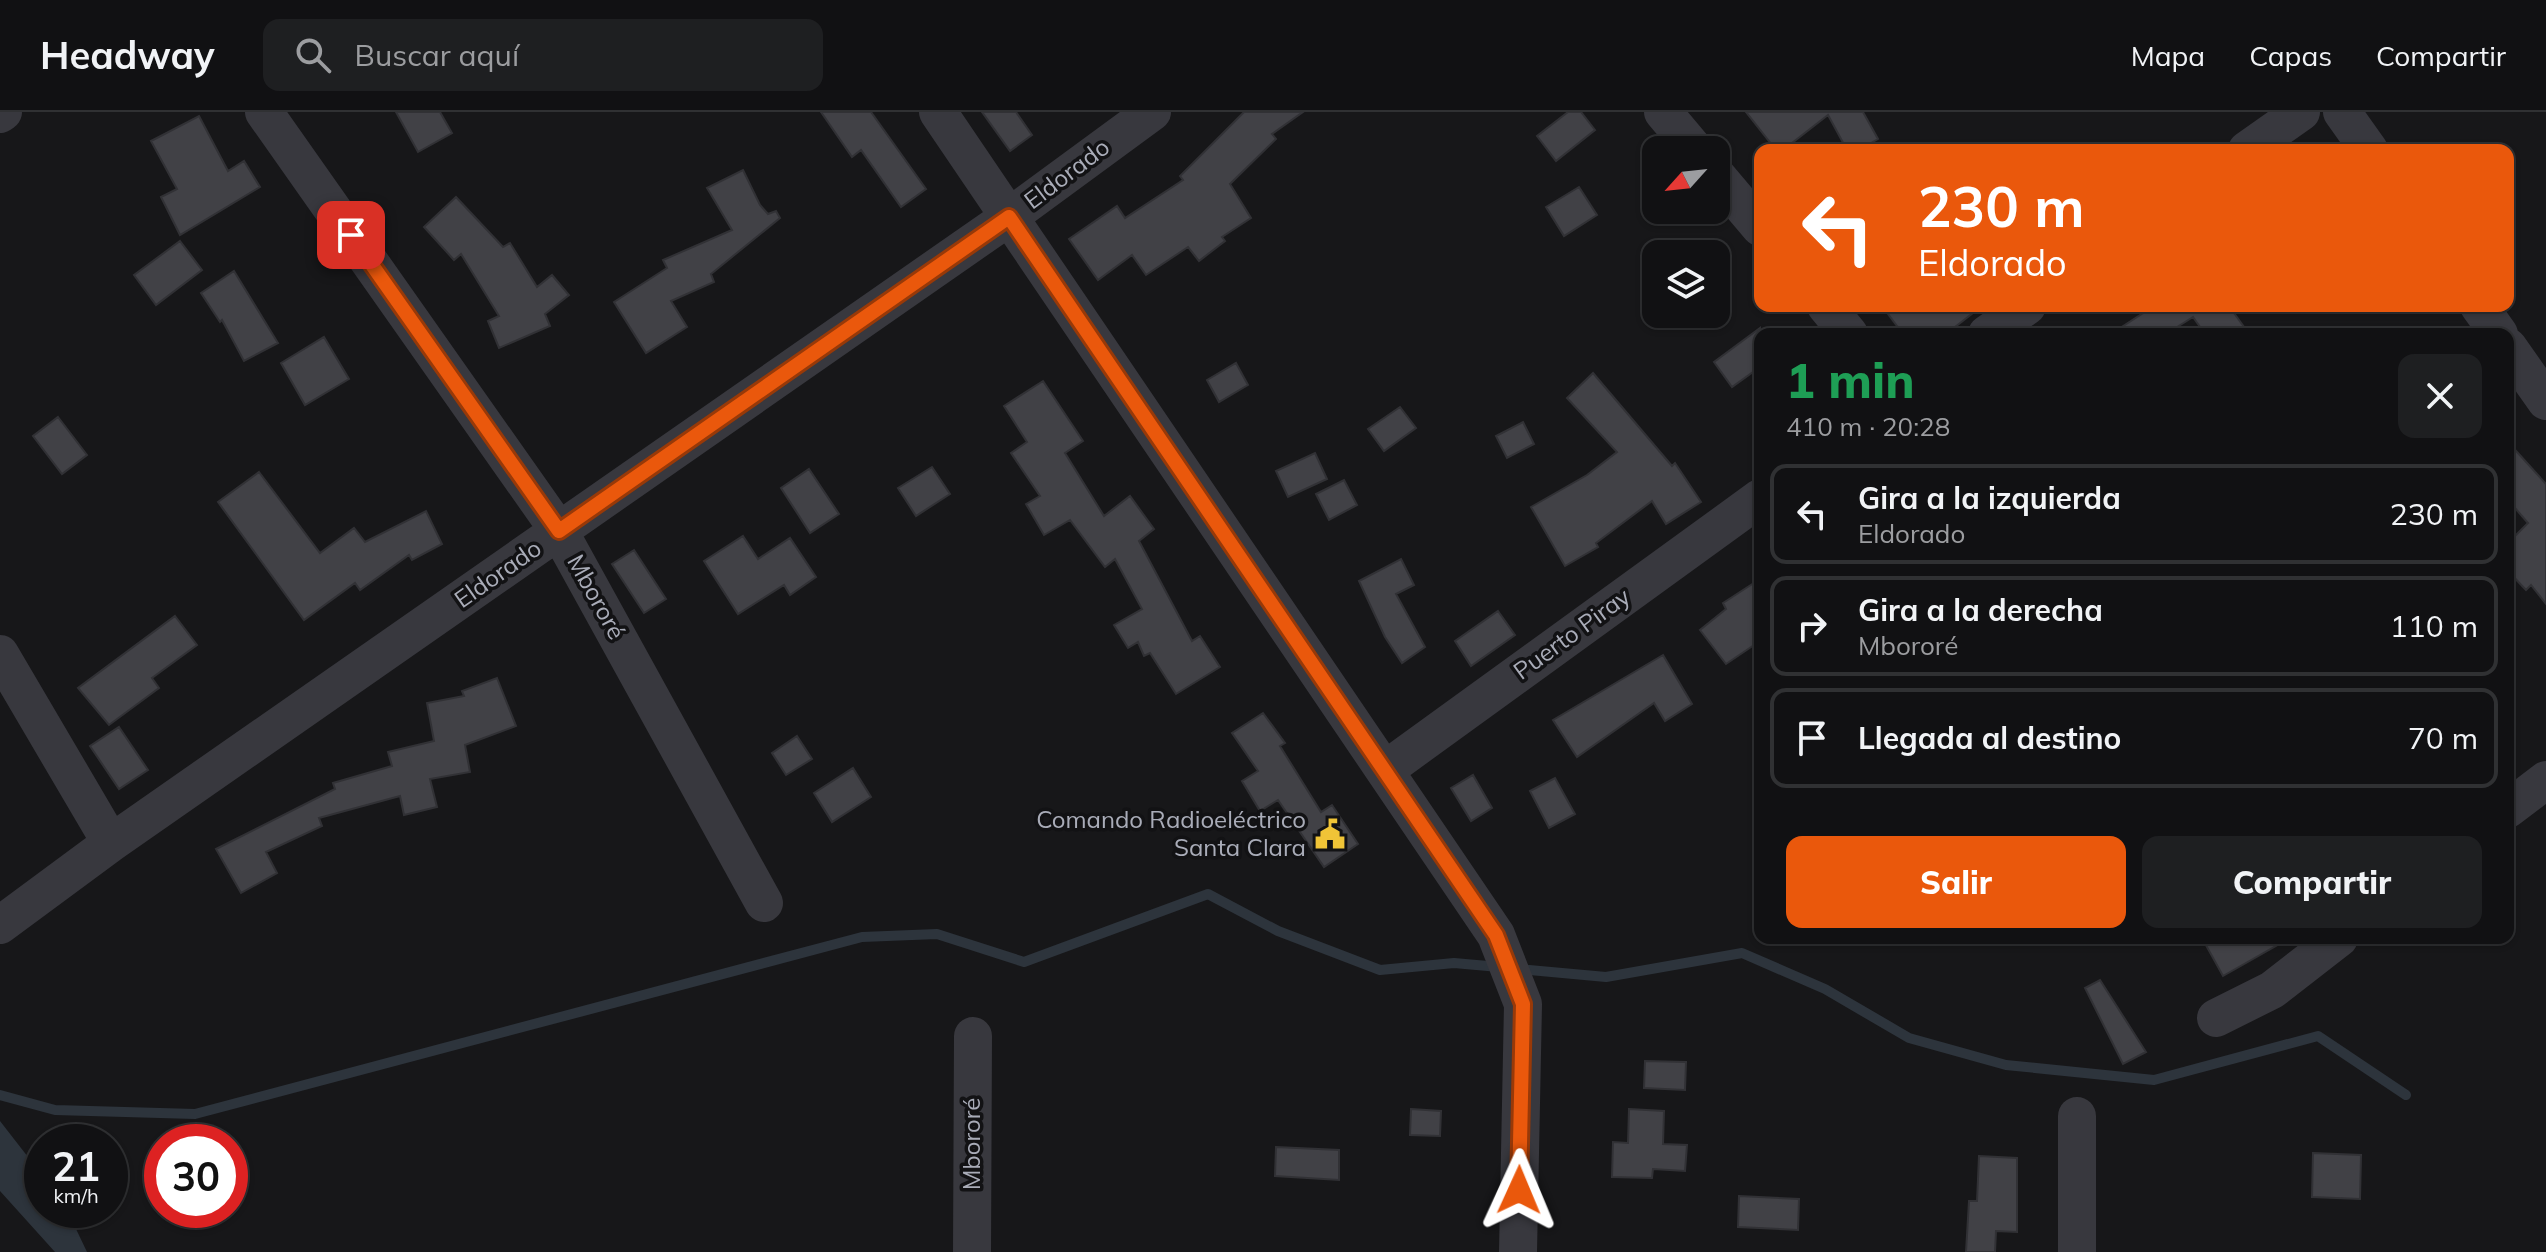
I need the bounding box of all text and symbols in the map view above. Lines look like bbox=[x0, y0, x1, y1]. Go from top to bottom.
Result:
search box bbox=[263, 19, 823, 91]
text: Headway bbox=[40, 31, 215, 79]
icon: search bbox=[291, 33, 335, 77]
text: Buscar aquí bbox=[355, 36, 519, 74]
text: Mapa bbox=[2131, 38, 2205, 73]
text: Capas bbox=[2249, 38, 2332, 73]
text: Compartir bbox=[2376, 38, 2506, 73]
street label: Eldorado bbox=[1018, 131, 1115, 215]
north arrow bbox=[1642, 136, 1730, 224]
map controls bbox=[1642, 136, 1730, 328]
text: 230 m bbox=[1918, 171, 2085, 241]
icon: left bbox=[1786, 176, 1890, 280]
pin bbox=[317, 201, 385, 269]
icon: arrive bbox=[329, 213, 373, 257]
button: layers bbox=[1642, 240, 1730, 328]
text: Eldorado bbox=[1918, 240, 2067, 285]
text: 1 min bbox=[1786, 350, 1915, 410]
button: close bbox=[2398, 354, 2482, 438]
text: 410 m · 20:28 bbox=[1786, 410, 1950, 443]
text: Gira a la izquierda bbox=[1858, 479, 2121, 517]
icon: left bbox=[1790, 492, 1834, 536]
text: 230 m bbox=[2390, 495, 2478, 533]
text: Eldorado bbox=[1858, 517, 1965, 550]
street label: Eldorado bbox=[448, 532, 547, 614]
street label: Mbororé bbox=[561, 549, 632, 644]
street label: Puerto Piray bbox=[1507, 581, 1636, 686]
text: Gira a la derecha bbox=[1858, 591, 2103, 629]
icon: right bbox=[1790, 604, 1834, 648]
text: 110 m bbox=[2390, 607, 2478, 645]
text: Mbororé bbox=[1858, 629, 1958, 662]
icon: arrive bbox=[1790, 716, 1834, 760]
text: Llegada al destino bbox=[1858, 719, 2121, 757]
text: 70 m bbox=[2408, 719, 2478, 757]
place label: Comando Radioeléctrico Santa Clara bbox=[1036, 804, 1306, 862]
public building icon: Comando Radioeléctrico Santa Clara bbox=[1313, 817, 1347, 851]
button: Salir bbox=[1786, 836, 2126, 928]
button: Compartir bbox=[2142, 836, 2482, 928]
street label: Mbororé bbox=[956, 1098, 986, 1190]
speed limit sign: 30 bbox=[144, 1124, 248, 1228]
text: 21 bbox=[52, 1141, 100, 1191]
position arrow bbox=[1477, 1148, 1561, 1232]
text: km/h bbox=[53, 1183, 99, 1208]

